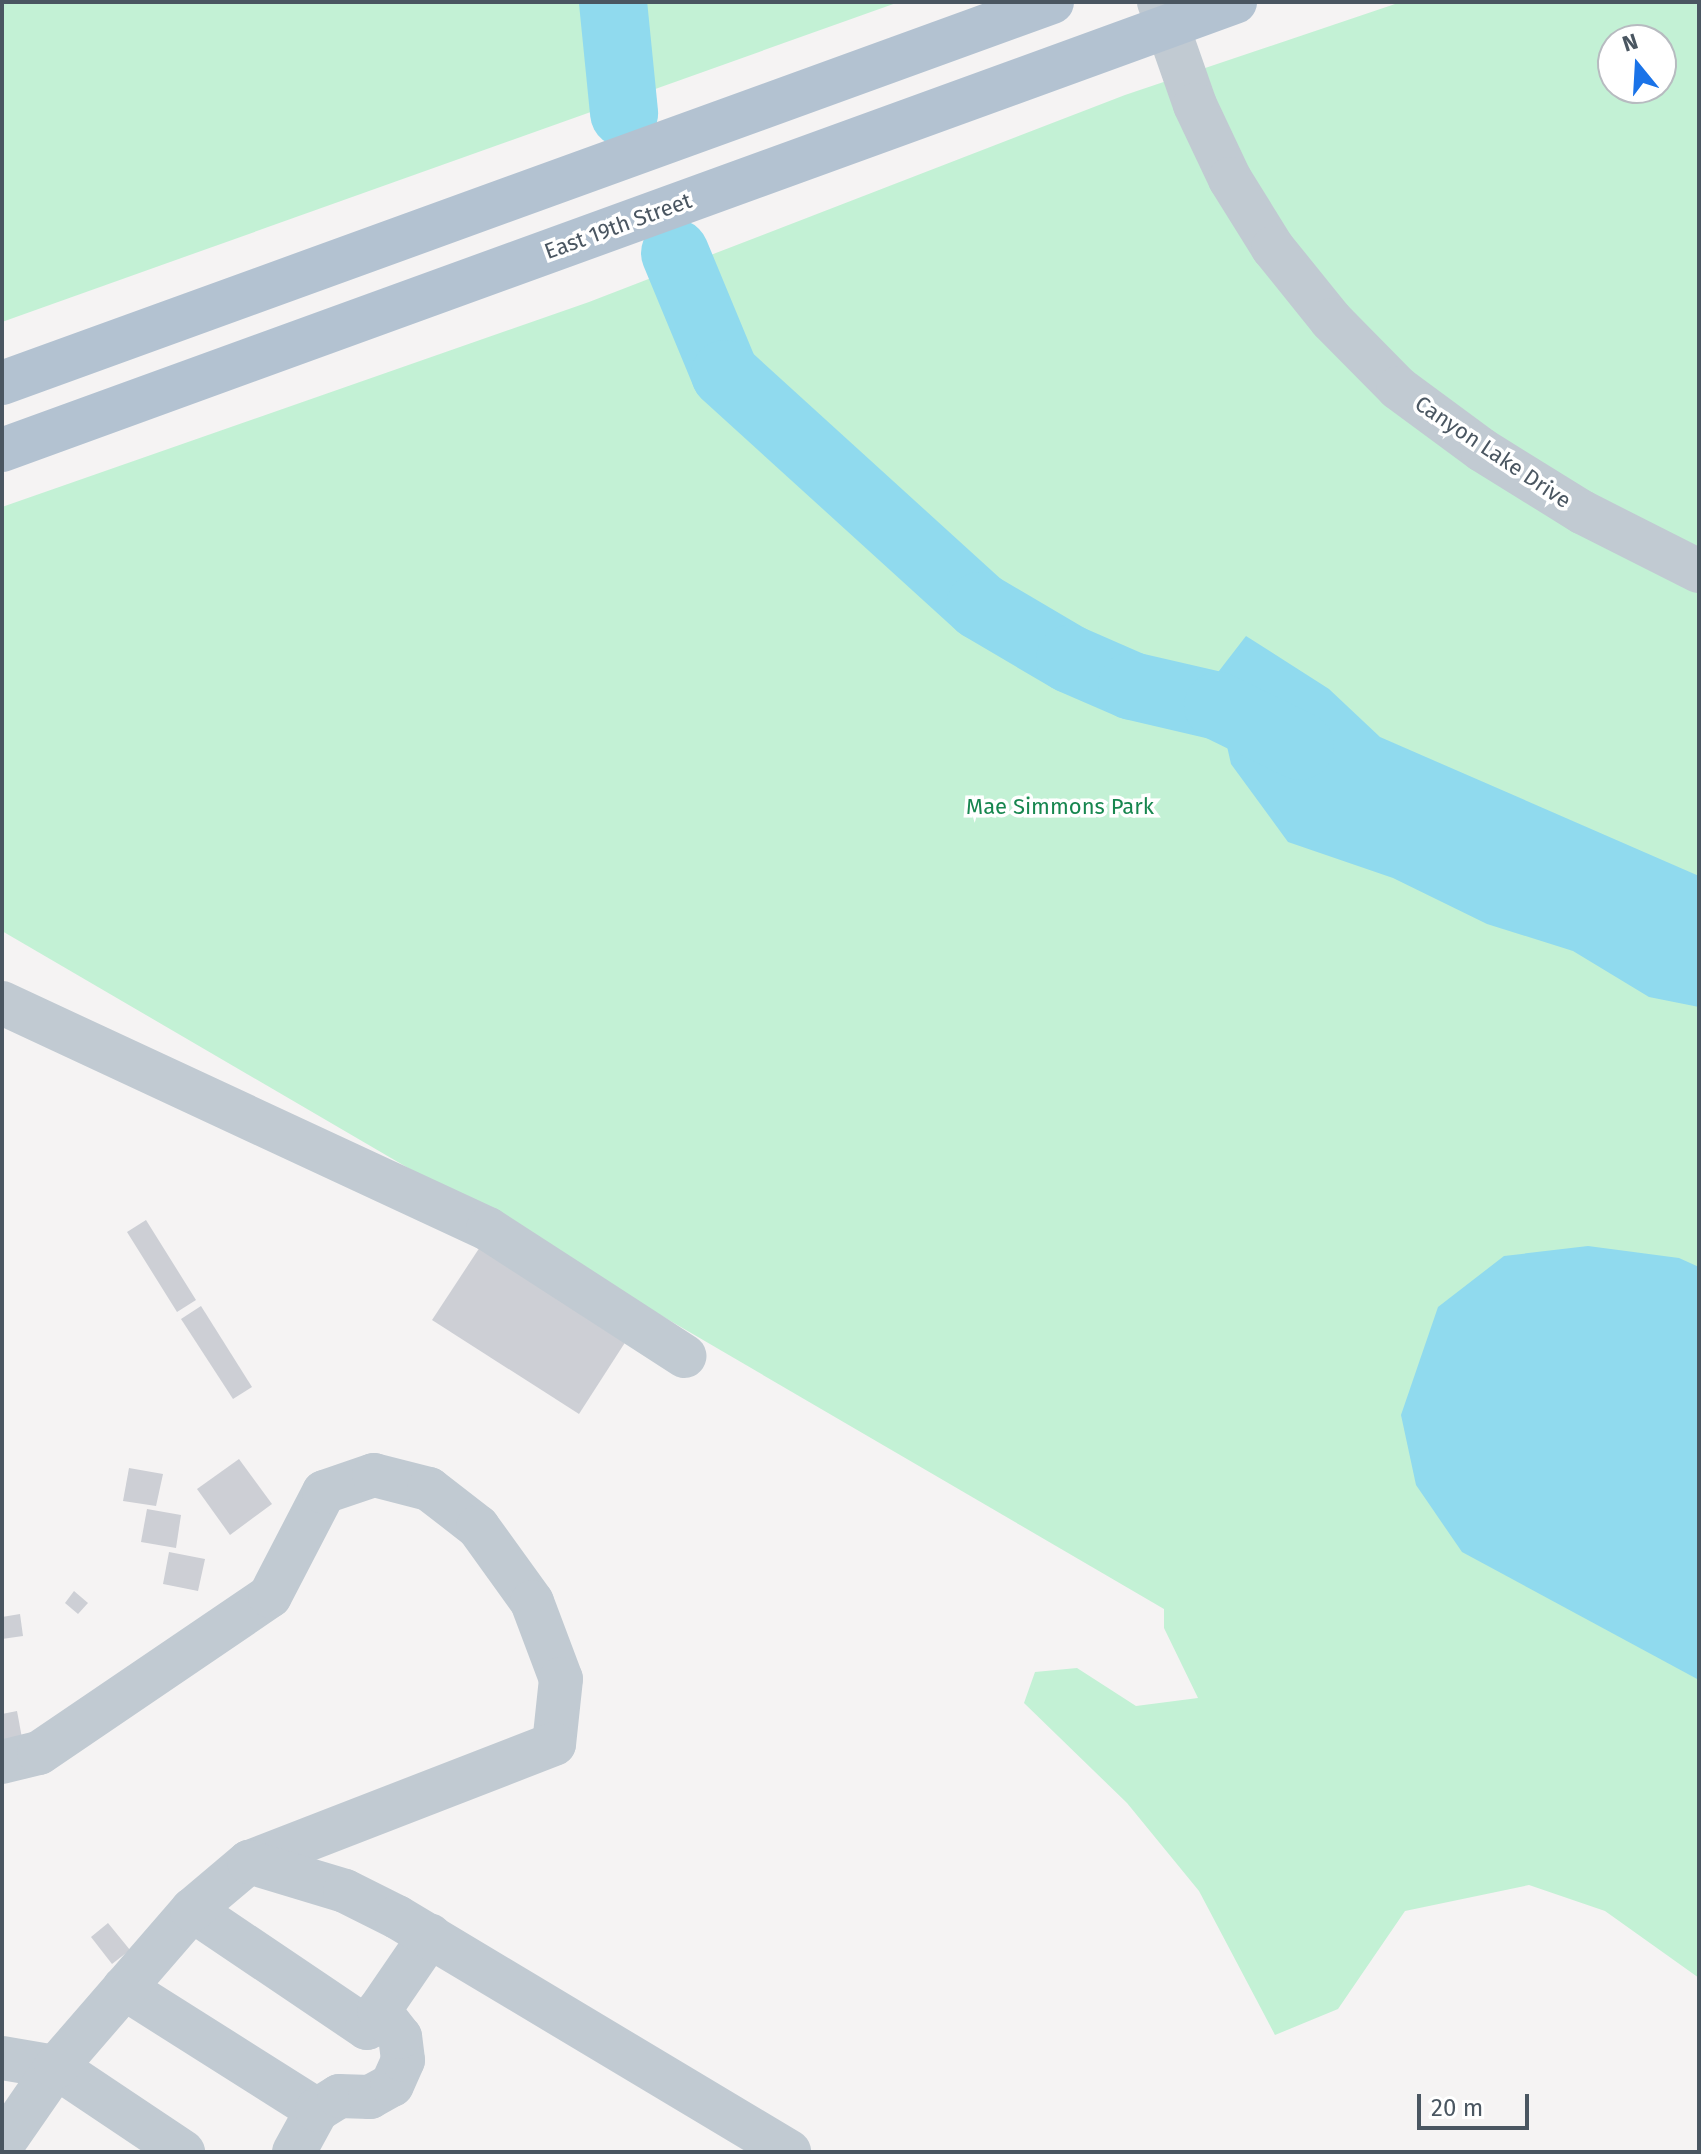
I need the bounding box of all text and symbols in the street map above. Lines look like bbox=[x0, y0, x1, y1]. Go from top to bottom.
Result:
north arrow bbox=[1597, 24, 1677, 104]
text: N bbox=[1619, 28, 1641, 58]
street label: East 19th Street bbox=[541, 187, 695, 265]
street label: Canyon Lake Drive bbox=[1410, 390, 1576, 514]
park label: Mae Simmons Park bbox=[966, 794, 1154, 820]
scale bar bbox=[1421, 2078, 1533, 2128]
text: 20 m bbox=[1431, 2094, 1483, 2122]

